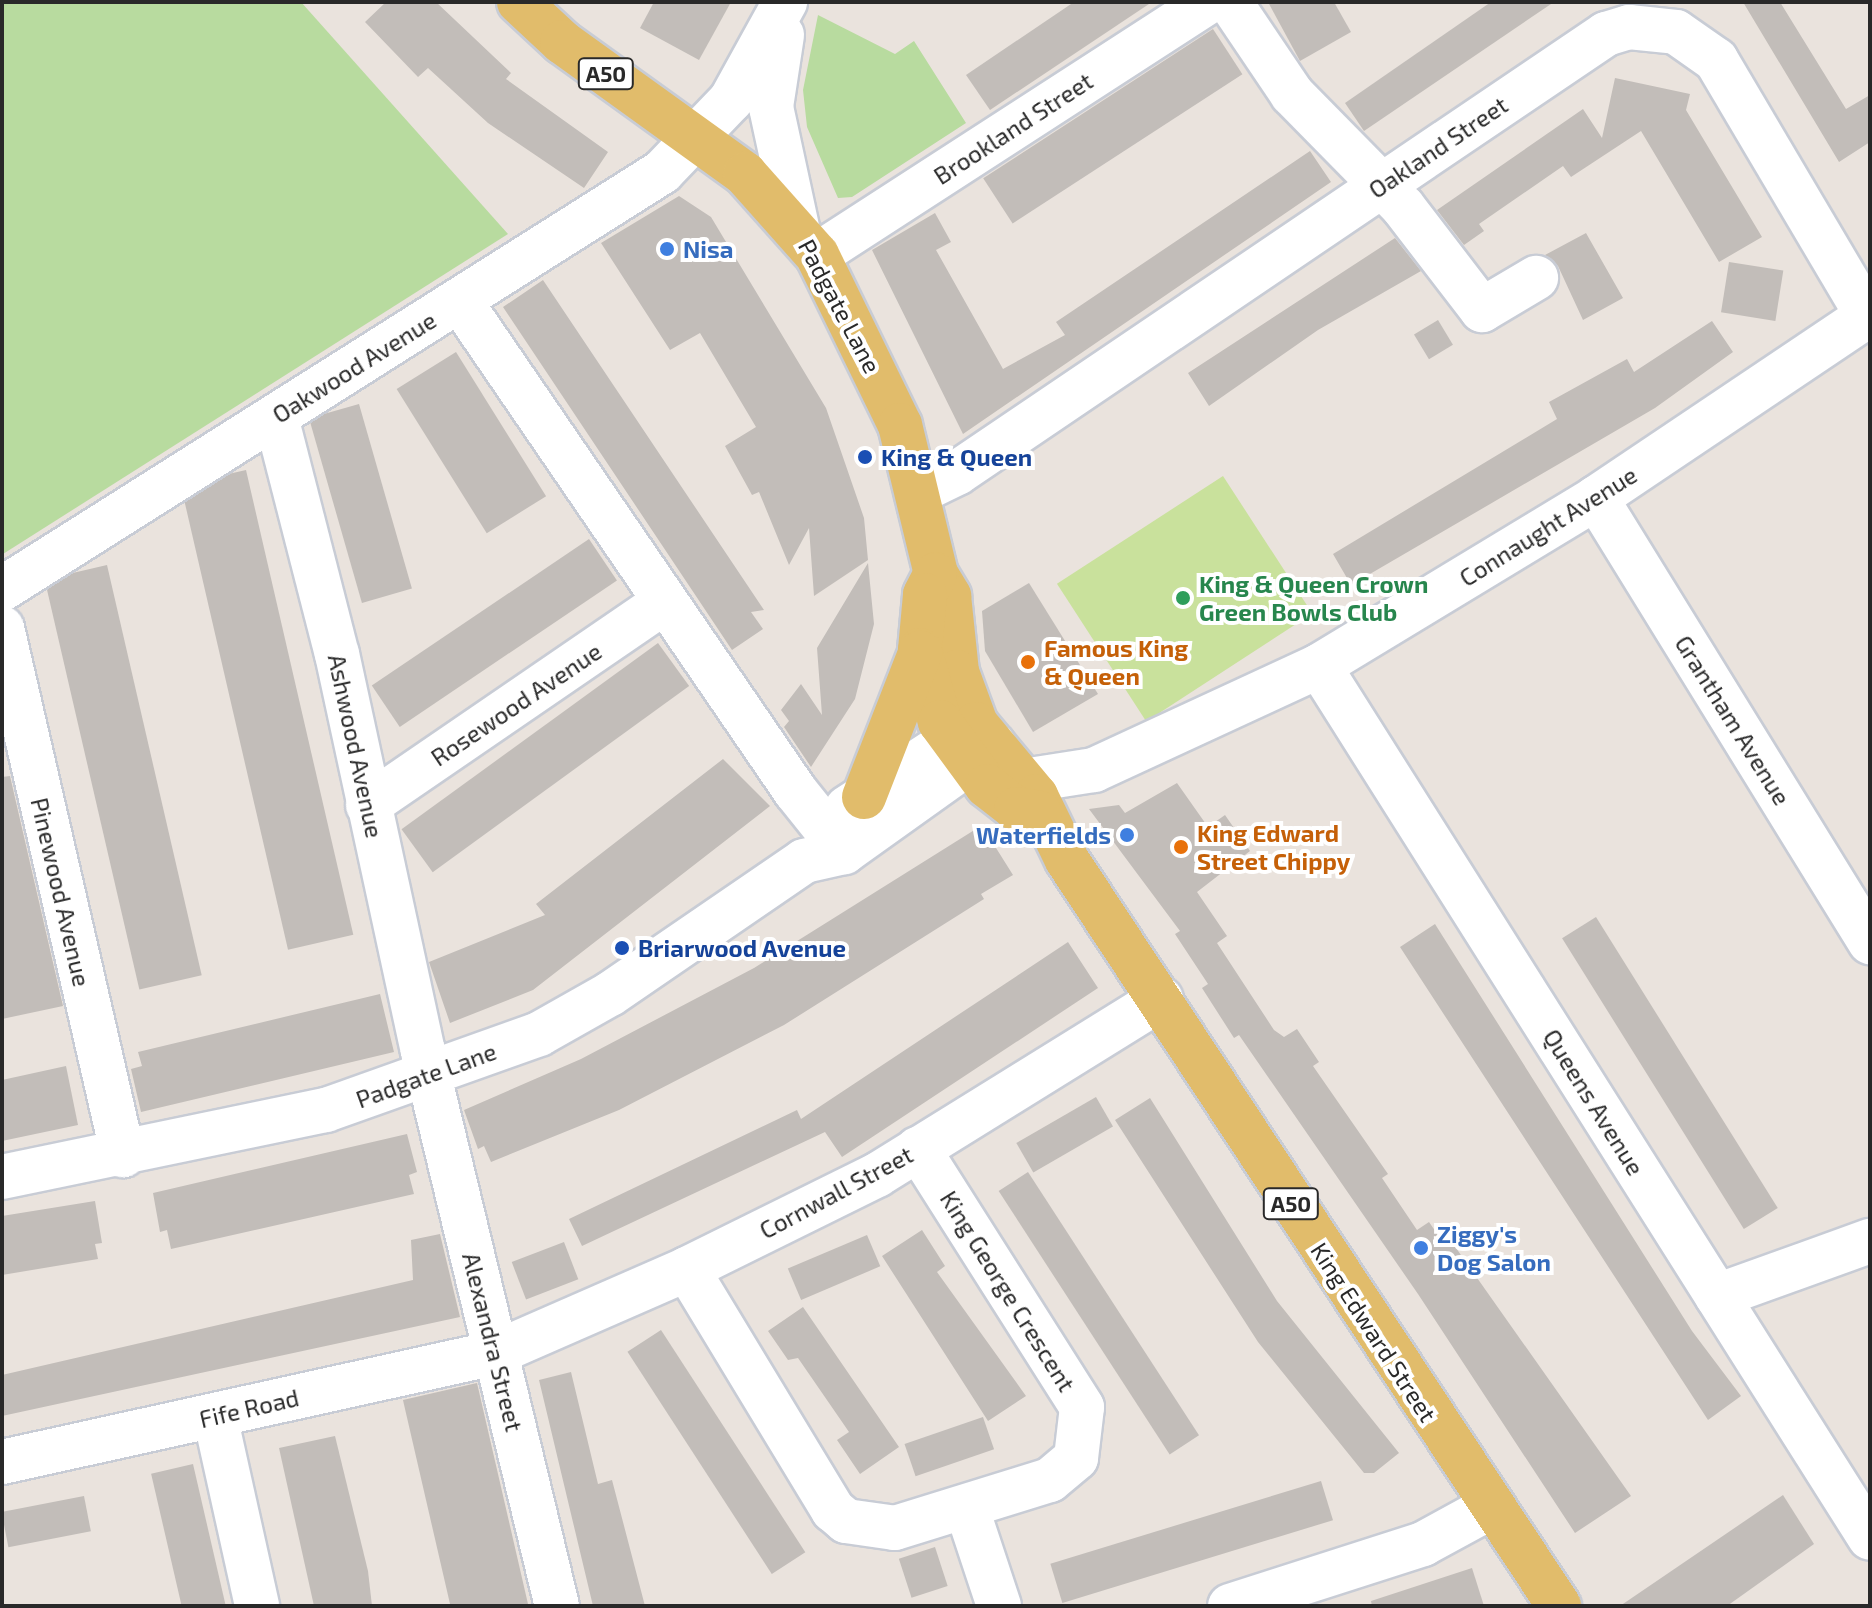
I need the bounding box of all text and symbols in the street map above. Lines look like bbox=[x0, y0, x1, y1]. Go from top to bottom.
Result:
road number: A50 bbox=[576, 56, 636, 92]
street label: Brookland Street bbox=[928, 66, 1098, 190]
street label: Oakland Street bbox=[1363, 90, 1513, 204]
street label: Padgate Lane bbox=[793, 234, 887, 378]
place label: Nisa bbox=[683, 235, 733, 263]
marker: Nisa bbox=[658, 240, 676, 258]
street label: Oakwood Avenue bbox=[267, 305, 441, 429]
place label: King & Queen bbox=[881, 443, 1032, 471]
marker: King & Queen bbox=[856, 448, 874, 466]
street label: Connaught Avenue bbox=[1454, 460, 1642, 592]
place label: King & Queen Crown Green Bowls Club bbox=[1199, 570, 1428, 626]
marker: King & Queen Crown Green Bowls Club bbox=[1174, 589, 1192, 607]
street label: Grantham Avenue bbox=[1669, 630, 1797, 810]
place label: Famous King & Queen bbox=[1044, 634, 1188, 690]
street label: Rosewood Avenue bbox=[425, 636, 607, 772]
street label: Ashwood Avenue bbox=[322, 651, 390, 841]
marker: Famous King & Queen bbox=[1019, 653, 1037, 671]
street label: Pinewood Avenue bbox=[25, 795, 97, 989]
place label: King Edward Street Chippy bbox=[1197, 819, 1350, 875]
place label: Waterfields bbox=[976, 821, 1111, 849]
marker: Waterfields bbox=[1118, 826, 1136, 844]
marker: King Edward Street Chippy bbox=[1172, 838, 1190, 856]
place label: Briarwood Avenue bbox=[638, 934, 847, 962]
marker: Briarwood Avenue bbox=[613, 939, 631, 957]
street label: Queens Avenue bbox=[1537, 1023, 1651, 1181]
street label: Padgate Lane bbox=[352, 1036, 500, 1114]
street label: Cornwall Street bbox=[754, 1139, 918, 1245]
street label: King George Crescent bbox=[935, 1185, 1081, 1397]
road number: A50 bbox=[1261, 1186, 1321, 1222]
place label: Ziggy's Dog Salon bbox=[1437, 1220, 1551, 1276]
street label: King Edward Street bbox=[1305, 1237, 1443, 1427]
marker: Ziggy's Dog Salon bbox=[1412, 1239, 1430, 1257]
street label: Alexandra Street bbox=[457, 1250, 529, 1434]
street label: Fife Road bbox=[196, 1383, 302, 1433]

